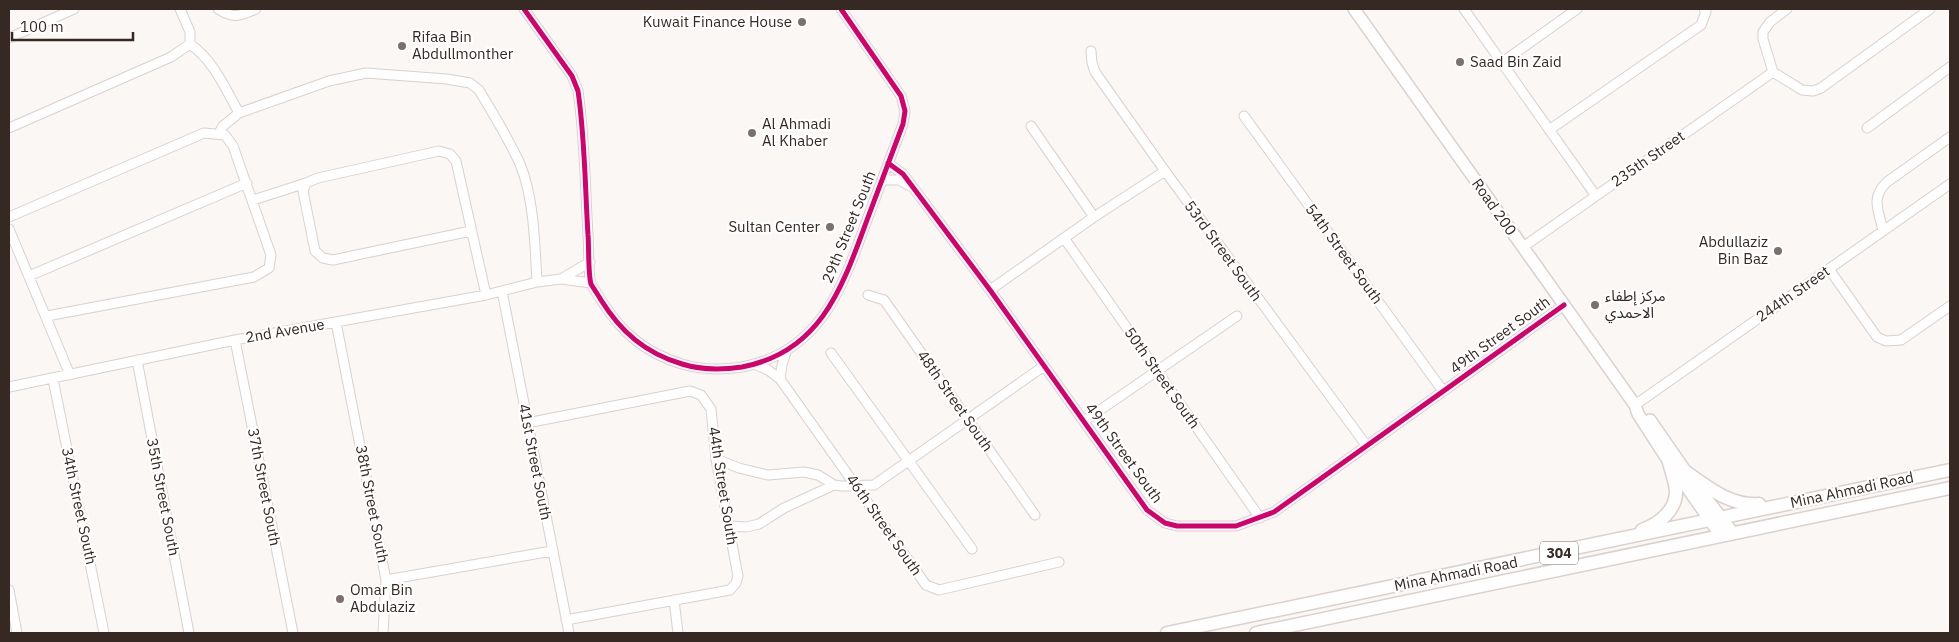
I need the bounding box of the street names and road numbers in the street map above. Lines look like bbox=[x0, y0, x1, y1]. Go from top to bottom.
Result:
street label: 235th Street bbox=[1607, 126, 1688, 191]
street label: 29th Street South bbox=[817, 168, 880, 286]
street label: Road 200 bbox=[1468, 175, 1521, 239]
street label: 53rd Street South bbox=[1181, 197, 1266, 305]
street label: 54th Street South bbox=[1302, 200, 1387, 308]
street label: 244th Street bbox=[1752, 261, 1833, 326]
street label: 49th Street South bbox=[1446, 292, 1554, 377]
street label: 2nd Avenue bbox=[244, 314, 326, 347]
street label: 50th Street South bbox=[1120, 323, 1204, 432]
street label: 48th Street South bbox=[913, 346, 997, 455]
street label: 49th Street South bbox=[1082, 399, 1167, 507]
street label: 41st Street South bbox=[515, 402, 556, 522]
street label: 44th Street South bbox=[705, 425, 742, 546]
street label: 37th Street South bbox=[244, 426, 285, 547]
street label: 35th Street South bbox=[143, 436, 184, 557]
street label: 38th Street South bbox=[352, 443, 393, 564]
street label: 34th Street South bbox=[58, 446, 101, 566]
street label: Mina Ahmadi Road bbox=[1788, 467, 1915, 512]
street label: 46th Street South bbox=[842, 470, 926, 579]
road number: 304 bbox=[1540, 542, 1578, 564]
street label: Mina Ahmadi Road bbox=[1392, 552, 1519, 595]

